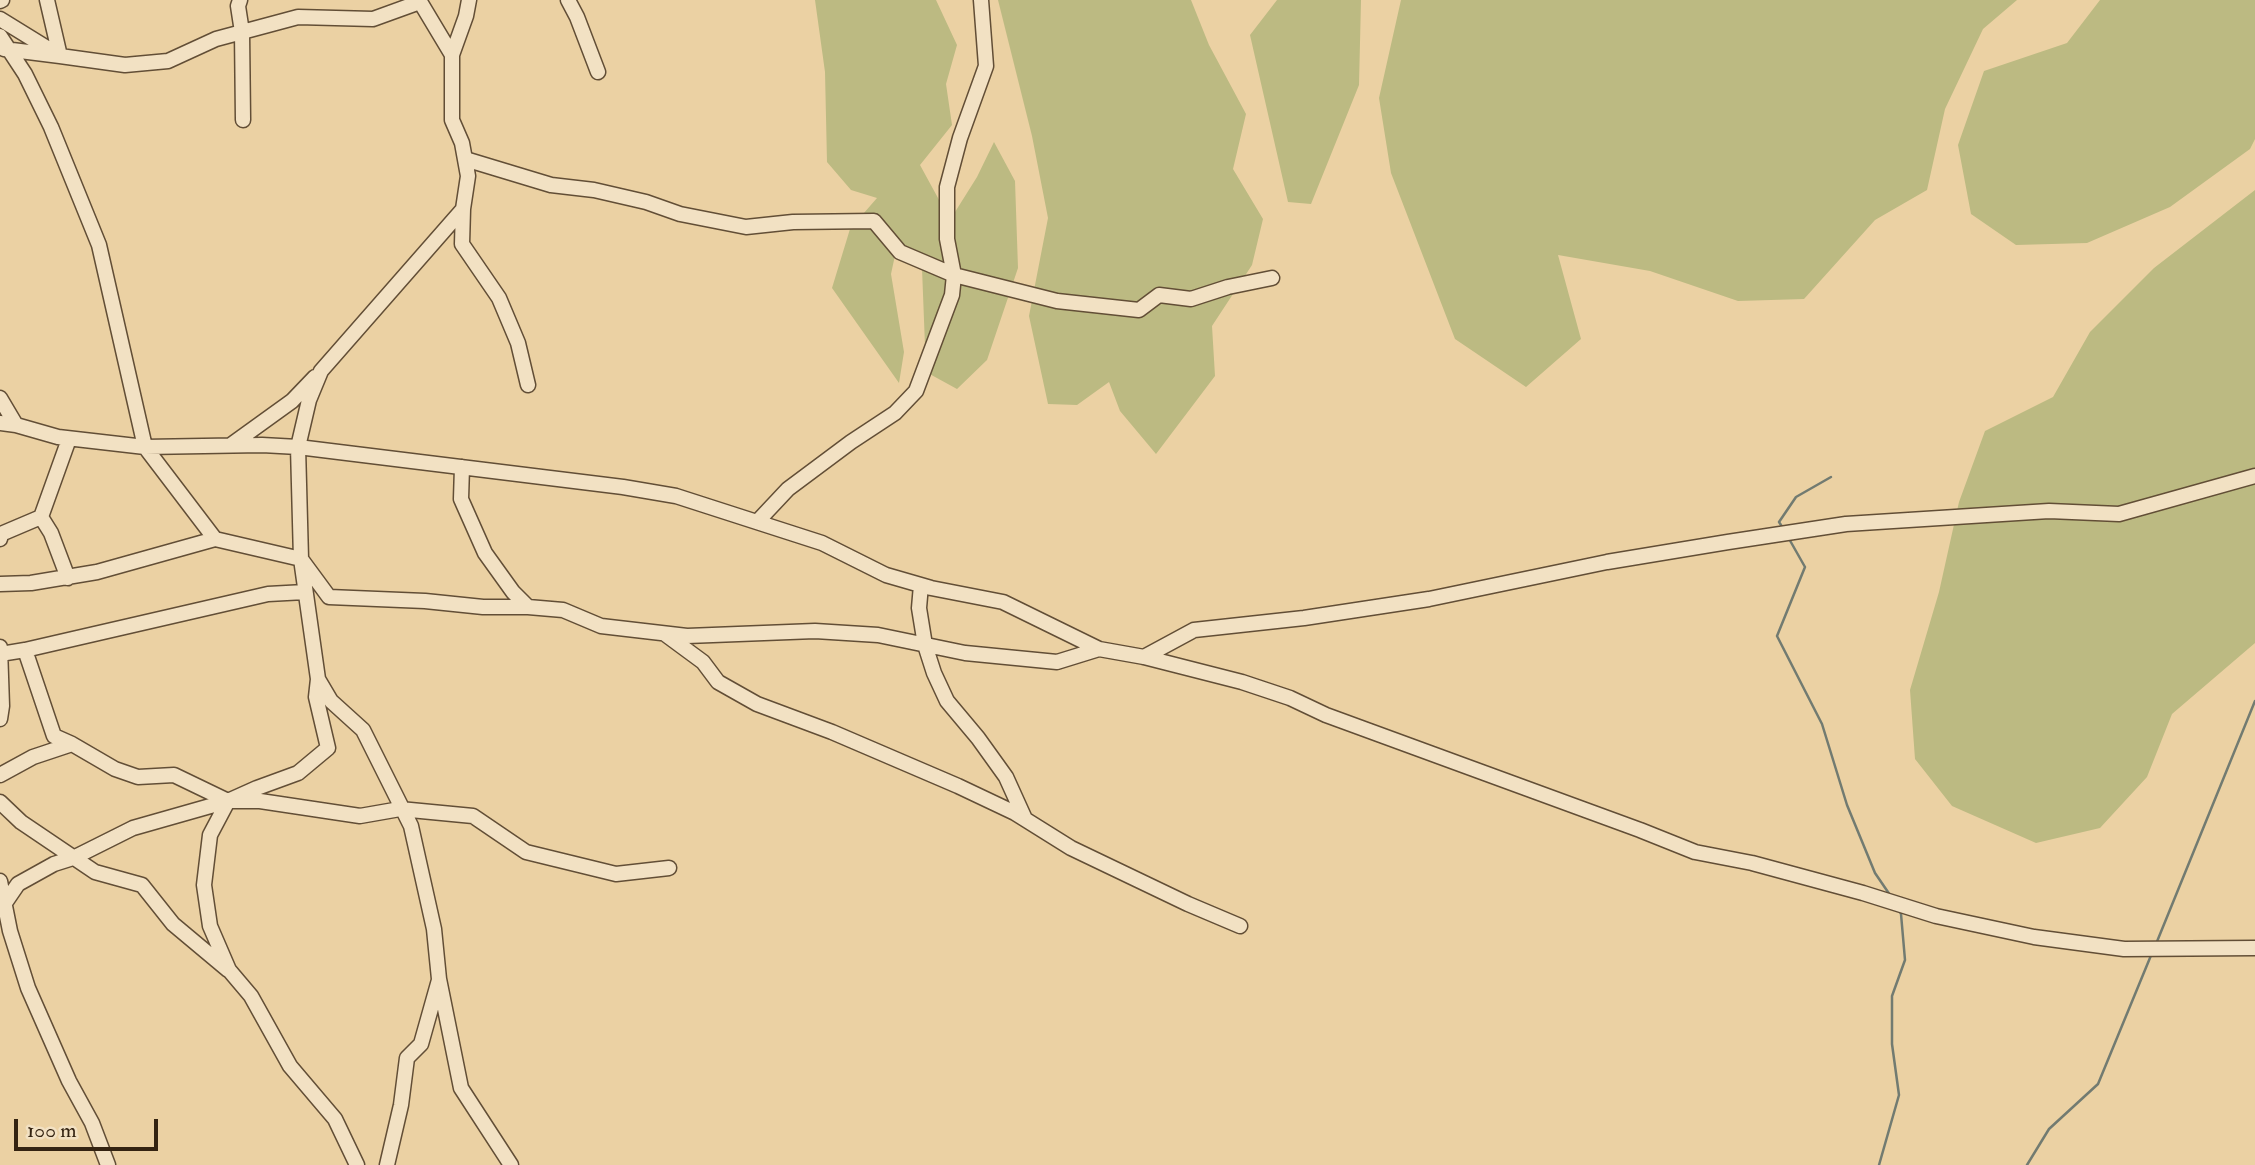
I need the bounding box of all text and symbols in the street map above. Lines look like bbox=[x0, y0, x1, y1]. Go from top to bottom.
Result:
scale bar bbox=[18, 1106, 161, 1150]
text: 100 m bbox=[27, 1117, 77, 1144]

